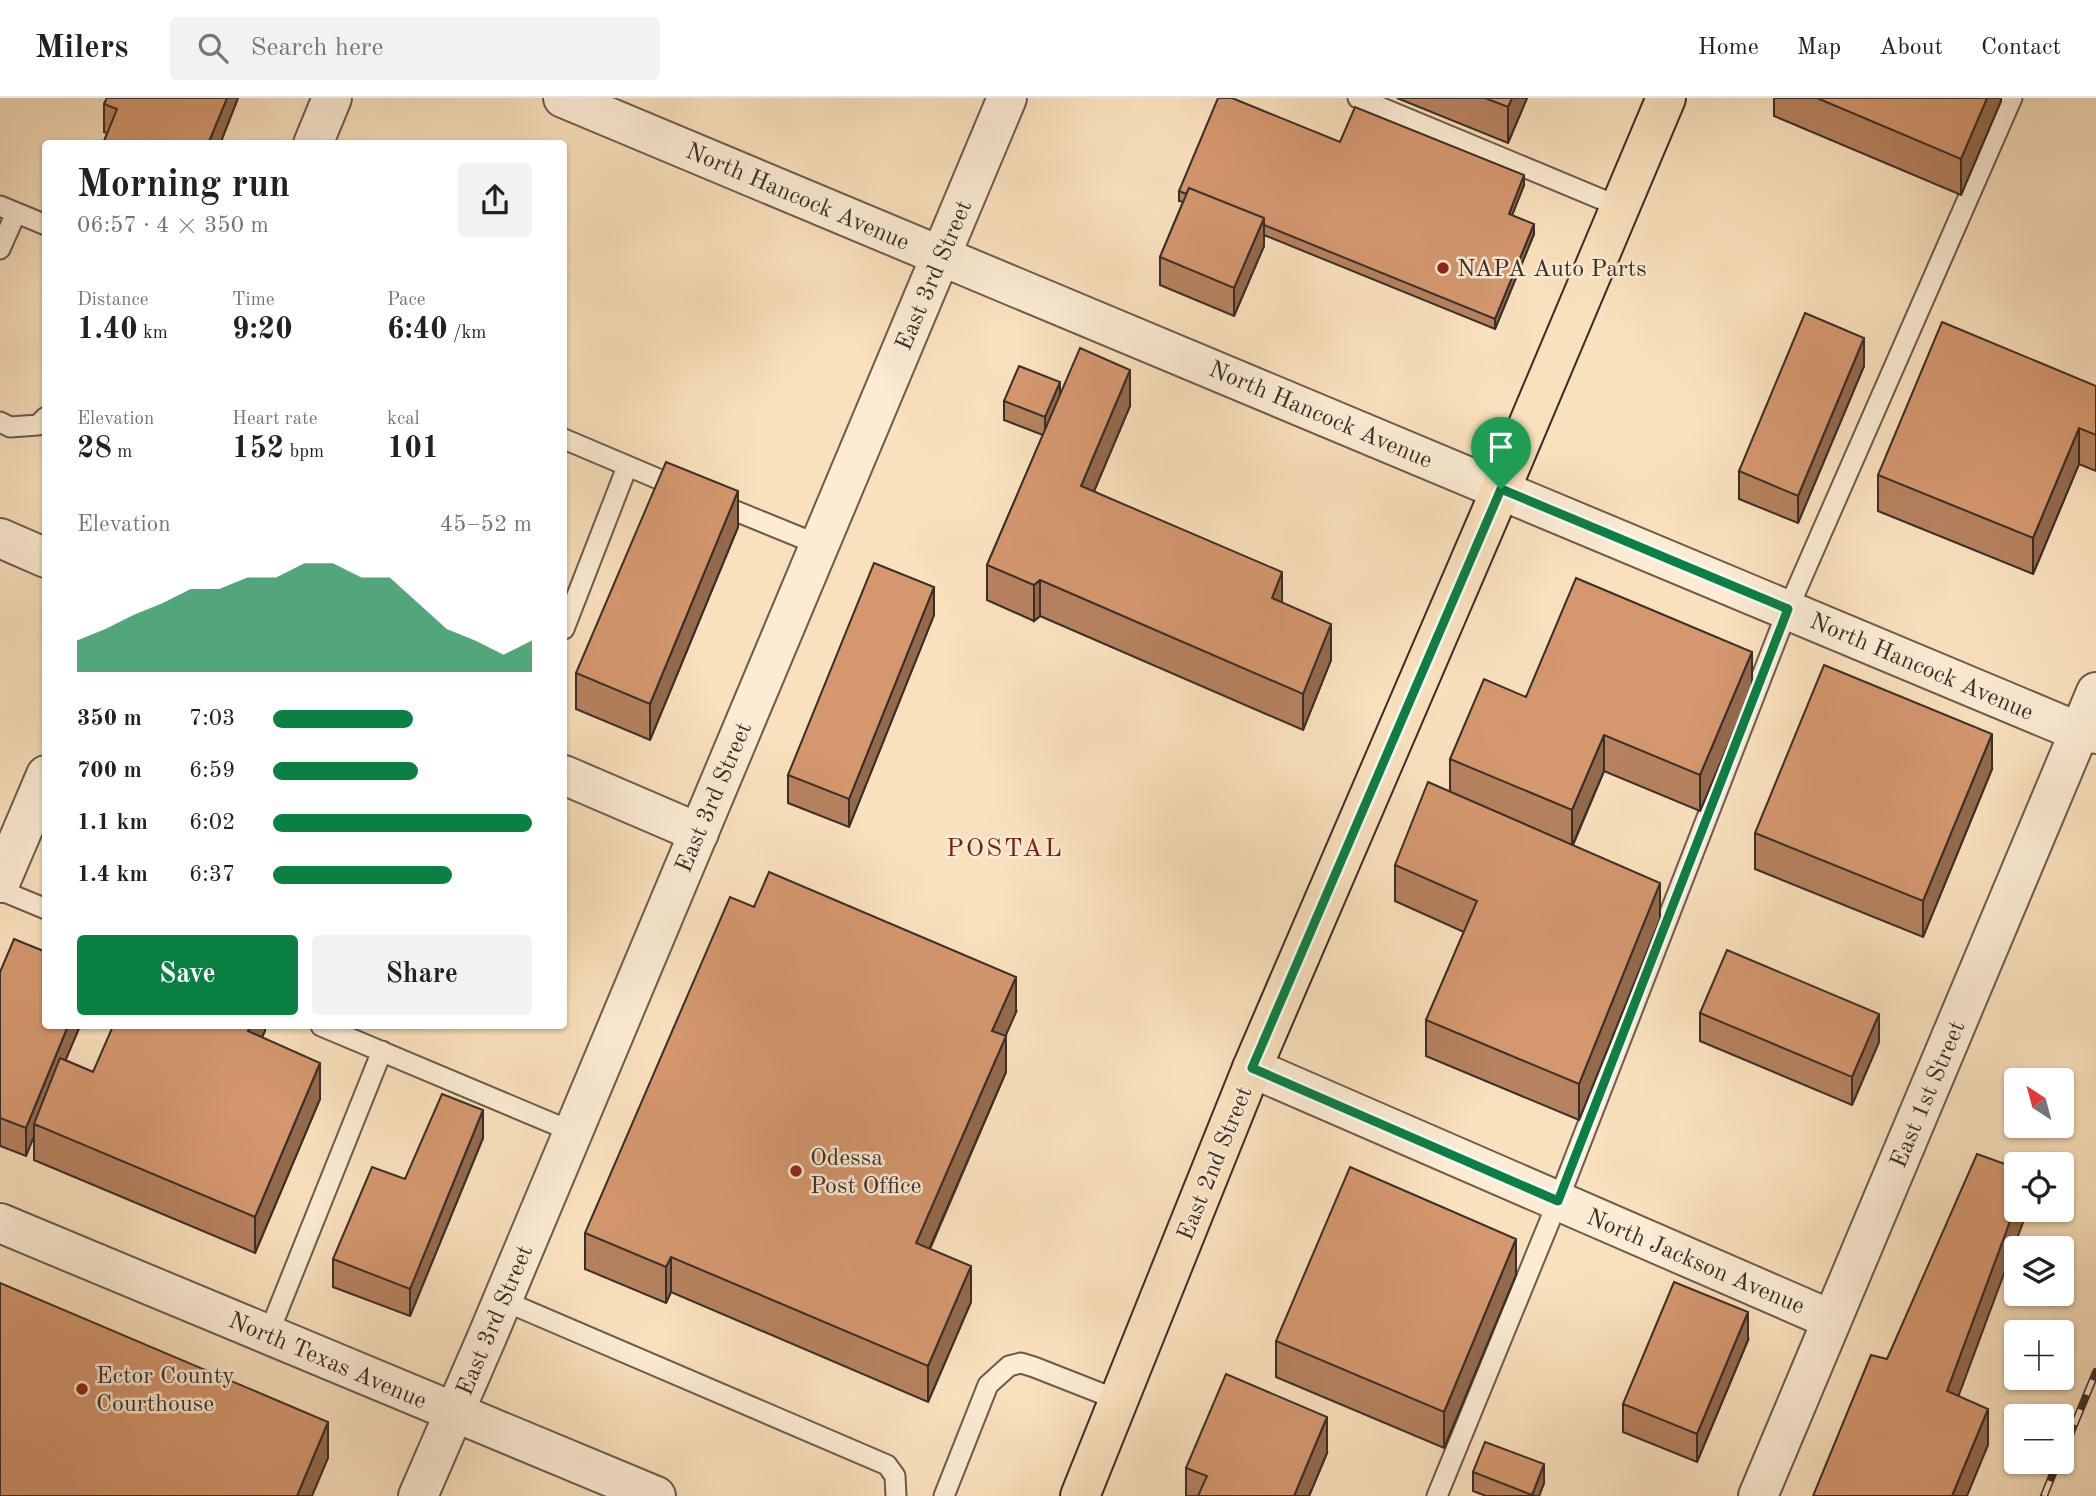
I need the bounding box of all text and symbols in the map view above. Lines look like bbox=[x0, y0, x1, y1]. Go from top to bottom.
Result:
search box bbox=[170, 17, 660, 80]
icon: search bbox=[194, 29, 232, 67]
text: Milers bbox=[35, 32, 128, 65]
text: Search here bbox=[250, 35, 383, 61]
text: Home bbox=[1698, 36, 1759, 60]
text: Map bbox=[1797, 36, 1841, 60]
text: About bbox=[1879, 36, 1943, 60]
text: Contact bbox=[1981, 36, 2061, 60]
street label: North Hancock Avenue bbox=[682, 140, 913, 256]
button: share bbox=[458, 163, 532, 237]
text: Morning run bbox=[77, 167, 290, 205]
street label: East 3rd Street bbox=[892, 197, 977, 354]
text: 06:57 · 4 × 350 m bbox=[77, 214, 269, 237]
place label: NAPA Auto Parts bbox=[1457, 258, 1647, 282]
marker: NAPA Auto Parts bbox=[1435, 260, 1451, 276]
text: Distance bbox=[77, 291, 149, 310]
text: Time bbox=[232, 291, 275, 310]
text: Pace bbox=[387, 291, 426, 310]
text: 1.40 bbox=[77, 315, 138, 345]
text: 9:20 bbox=[232, 315, 293, 345]
text: 6:40 bbox=[387, 315, 448, 345]
text: km bbox=[138, 324, 168, 343]
text: /km bbox=[448, 324, 486, 343]
street label: North Hancock Avenue bbox=[1205, 358, 1436, 474]
text: Elevation bbox=[77, 410, 154, 429]
text: Heart rate bbox=[232, 410, 317, 429]
text: kcal bbox=[387, 410, 420, 429]
pin bbox=[1471, 417, 1531, 489]
icon: arrive bbox=[1482, 428, 1520, 466]
text: 28 bbox=[77, 434, 112, 464]
text: 152 bbox=[232, 434, 284, 464]
text: 101 bbox=[387, 434, 439, 464]
text: m bbox=[112, 443, 132, 462]
text: bpm bbox=[284, 443, 324, 462]
text: Elevation bbox=[77, 513, 171, 536]
text: 45–52 m bbox=[440, 513, 532, 536]
street label: North Hancock Avenue bbox=[1806, 610, 2037, 726]
text: 350 m bbox=[77, 707, 142, 730]
text: 7:03 bbox=[189, 707, 235, 730]
street label: East 3rd Street bbox=[672, 719, 757, 876]
text: 700 m bbox=[77, 759, 142, 782]
text: 6:59 bbox=[189, 759, 235, 782]
text: 1.1 km bbox=[77, 811, 148, 834]
text: 6:02 bbox=[189, 811, 235, 834]
district label: POSTAL bbox=[946, 836, 1064, 862]
text: 1.4 km bbox=[77, 863, 148, 886]
text: 6:37 bbox=[189, 863, 235, 886]
button: Save bbox=[77, 935, 298, 1015]
button: Share bbox=[312, 935, 532, 1015]
street label: East 1st Street bbox=[1887, 1018, 1971, 1172]
north arrow bbox=[2004, 1068, 2074, 1138]
map controls bbox=[2004, 1068, 2074, 1474]
street label: East 2nd Street bbox=[1174, 1083, 1258, 1244]
place label: Odessa Post Office bbox=[810, 1147, 921, 1199]
button: locate bbox=[2004, 1152, 2074, 1222]
marker: Odessa Post Office bbox=[788, 1163, 804, 1179]
street label: North Jackson Avenue bbox=[1583, 1206, 1808, 1320]
button: layers bbox=[2004, 1236, 2074, 1306]
street label: East 3rd Street bbox=[453, 1242, 538, 1399]
street label: North Texas Avenue bbox=[225, 1309, 430, 1414]
button: + bbox=[2004, 1320, 2074, 1390]
place label: Ector County Courthouse bbox=[96, 1365, 235, 1417]
marker: Ector County Courthouse bbox=[74, 1381, 90, 1397]
button: − bbox=[2004, 1404, 2074, 1474]

